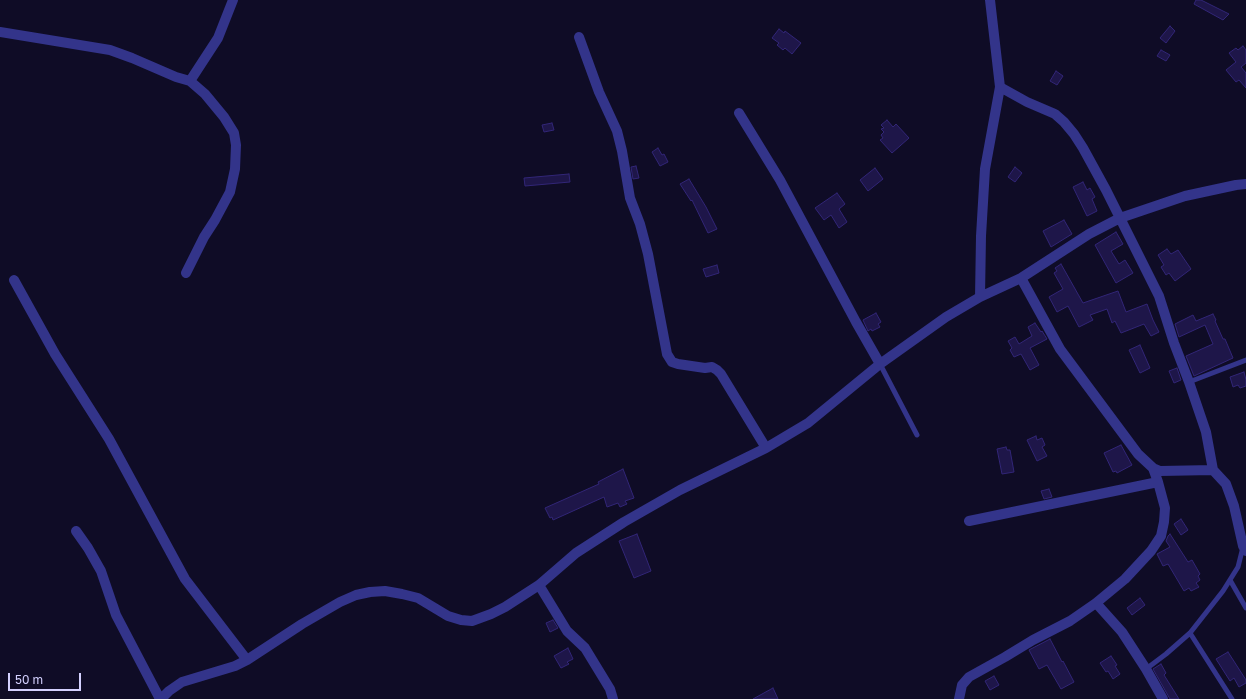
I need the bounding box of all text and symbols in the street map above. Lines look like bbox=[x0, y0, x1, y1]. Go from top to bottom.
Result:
scale bar bbox=[10, 665, 83, 691]
text: 50 m bbox=[15, 672, 43, 687]

